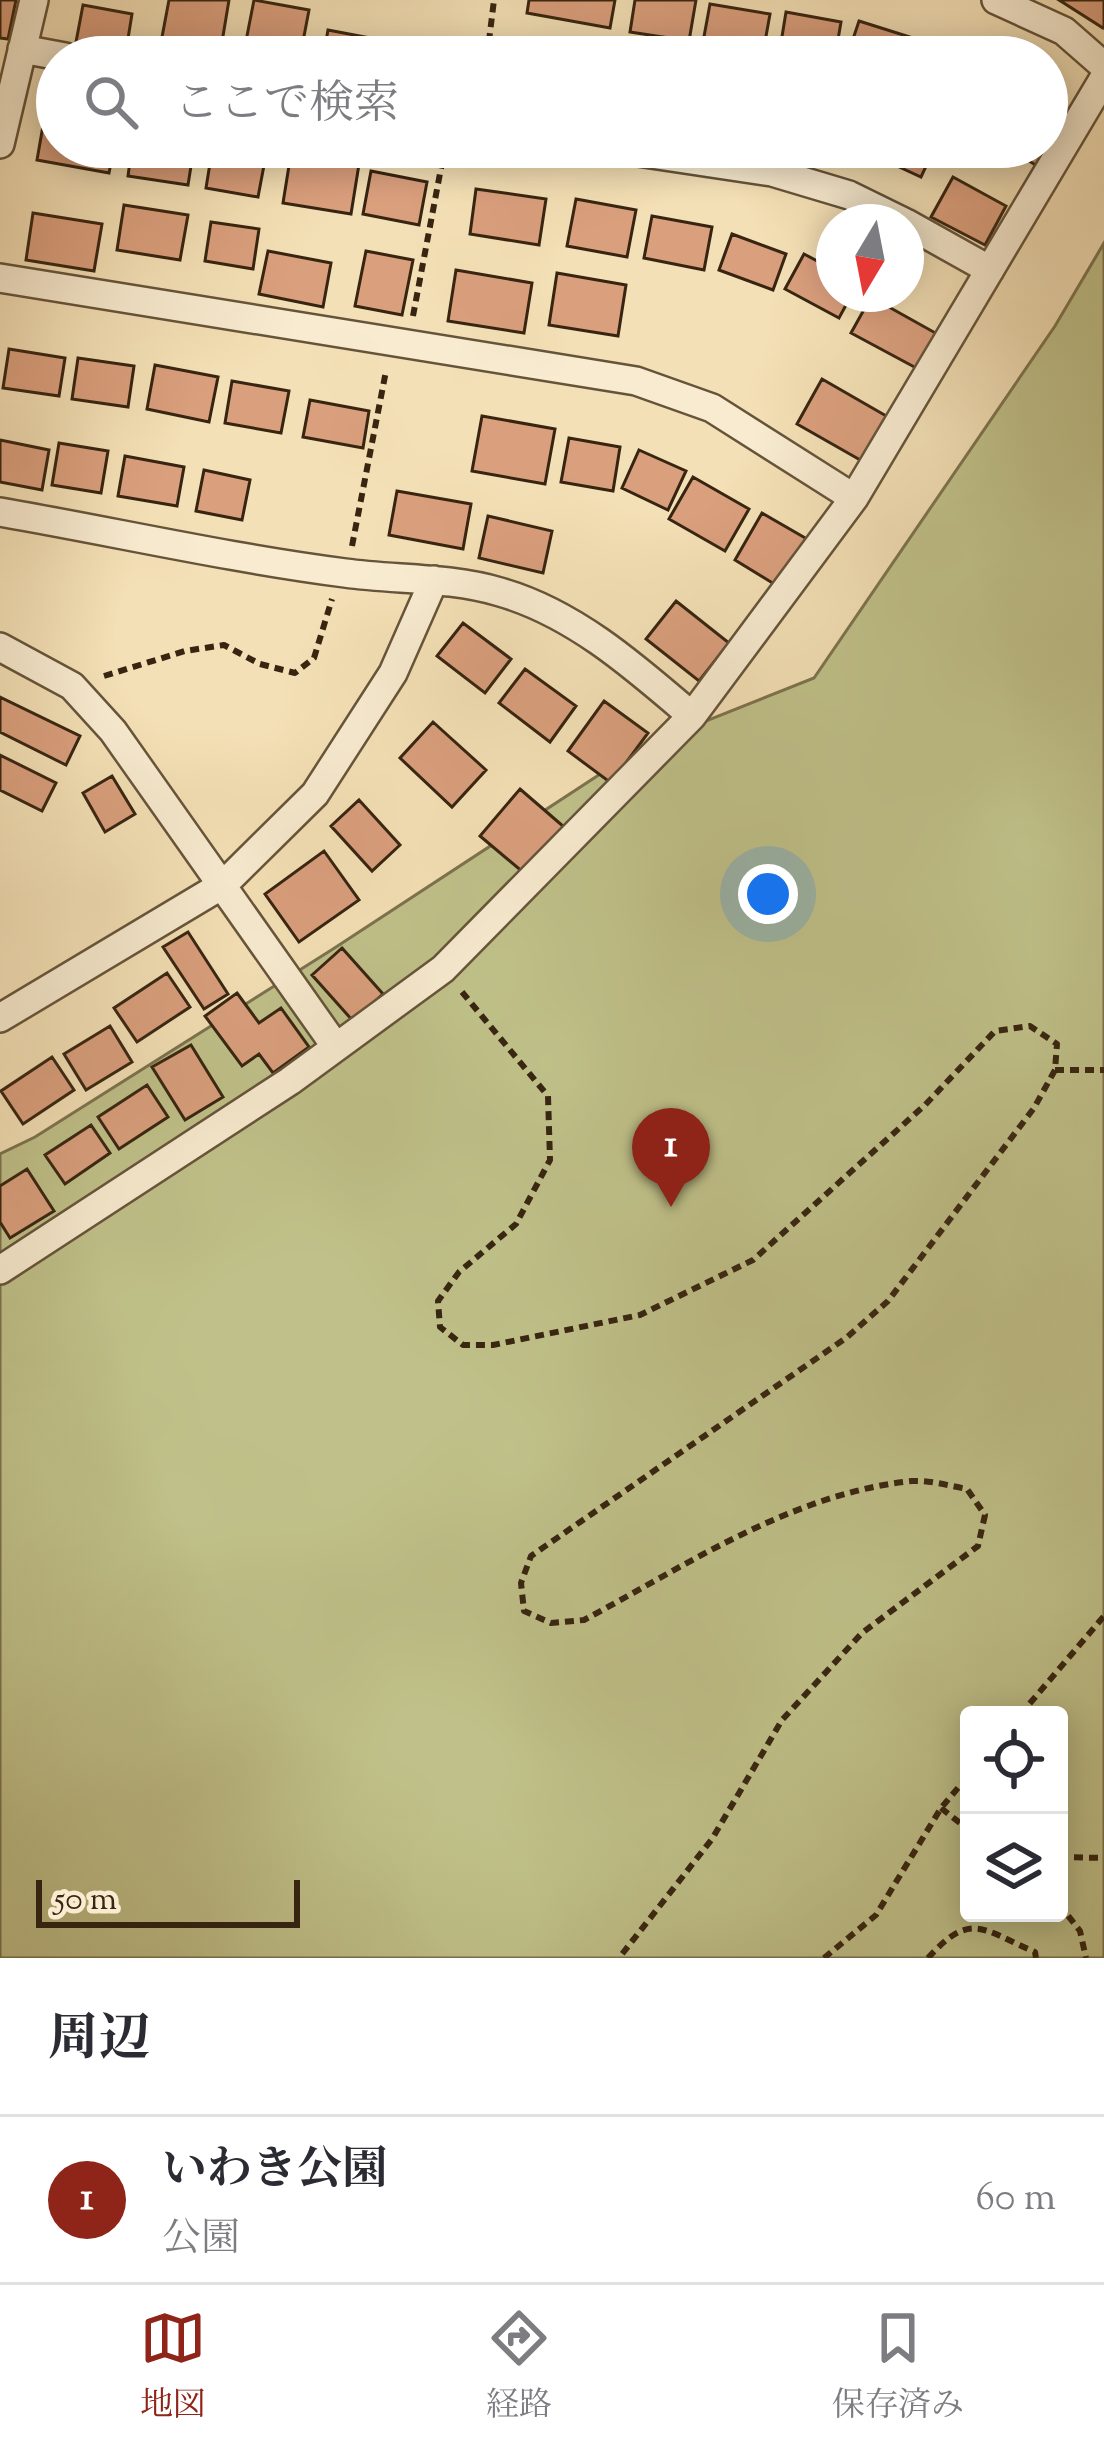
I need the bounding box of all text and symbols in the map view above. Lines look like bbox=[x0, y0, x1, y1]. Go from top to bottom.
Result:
search box bbox=[36, 36, 1068, 168]
icon: search bbox=[78, 69, 144, 135]
text: ここで検索 bbox=[174, 74, 399, 139]
north arrow bbox=[816, 204, 924, 312]
your location bbox=[738, 864, 798, 924]
pin: 1 bbox=[632, 1108, 710, 1207]
map controls bbox=[960, 1706, 1068, 1922]
button: locate bbox=[960, 1706, 1068, 1814]
button: layers bbox=[960, 1814, 1068, 1922]
scale bar bbox=[36, 1874, 300, 1927]
text: 50 m bbox=[54, 1877, 117, 1925]
text: 周辺 bbox=[48, 2005, 150, 2078]
text: いわき公園 bbox=[162, 2140, 387, 2205]
text: 1 bbox=[80, 2172, 94, 2228]
text: 60 m bbox=[975, 2172, 1056, 2228]
text: 公園 bbox=[162, 2213, 240, 2269]
tab: 地図 bbox=[140, 2305, 206, 2431]
tab: 経路 bbox=[486, 2305, 552, 2431]
tab: 保存済み bbox=[832, 2305, 964, 2431]

